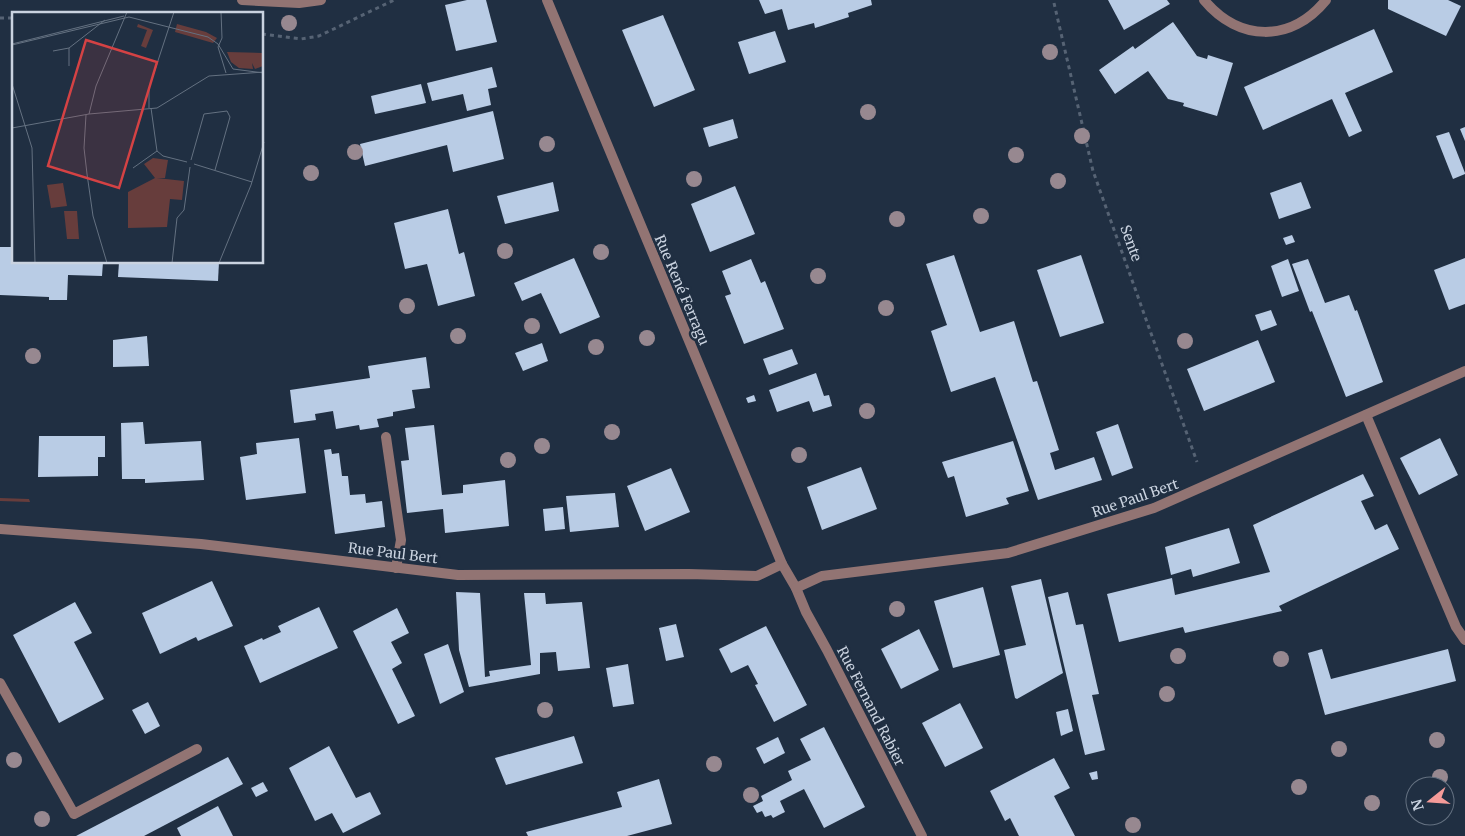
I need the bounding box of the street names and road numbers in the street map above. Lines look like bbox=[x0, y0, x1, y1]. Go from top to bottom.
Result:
street label: Sente bbox=[1116, 222, 1146, 264]
street label: Rue René Ferragu bbox=[651, 232, 713, 348]
street label: Rue Paul Bert bbox=[1089, 475, 1181, 521]
street label: Rue Paul Bert bbox=[347, 539, 439, 567]
street label: Rue Fernand Rabier bbox=[833, 643, 909, 769]

